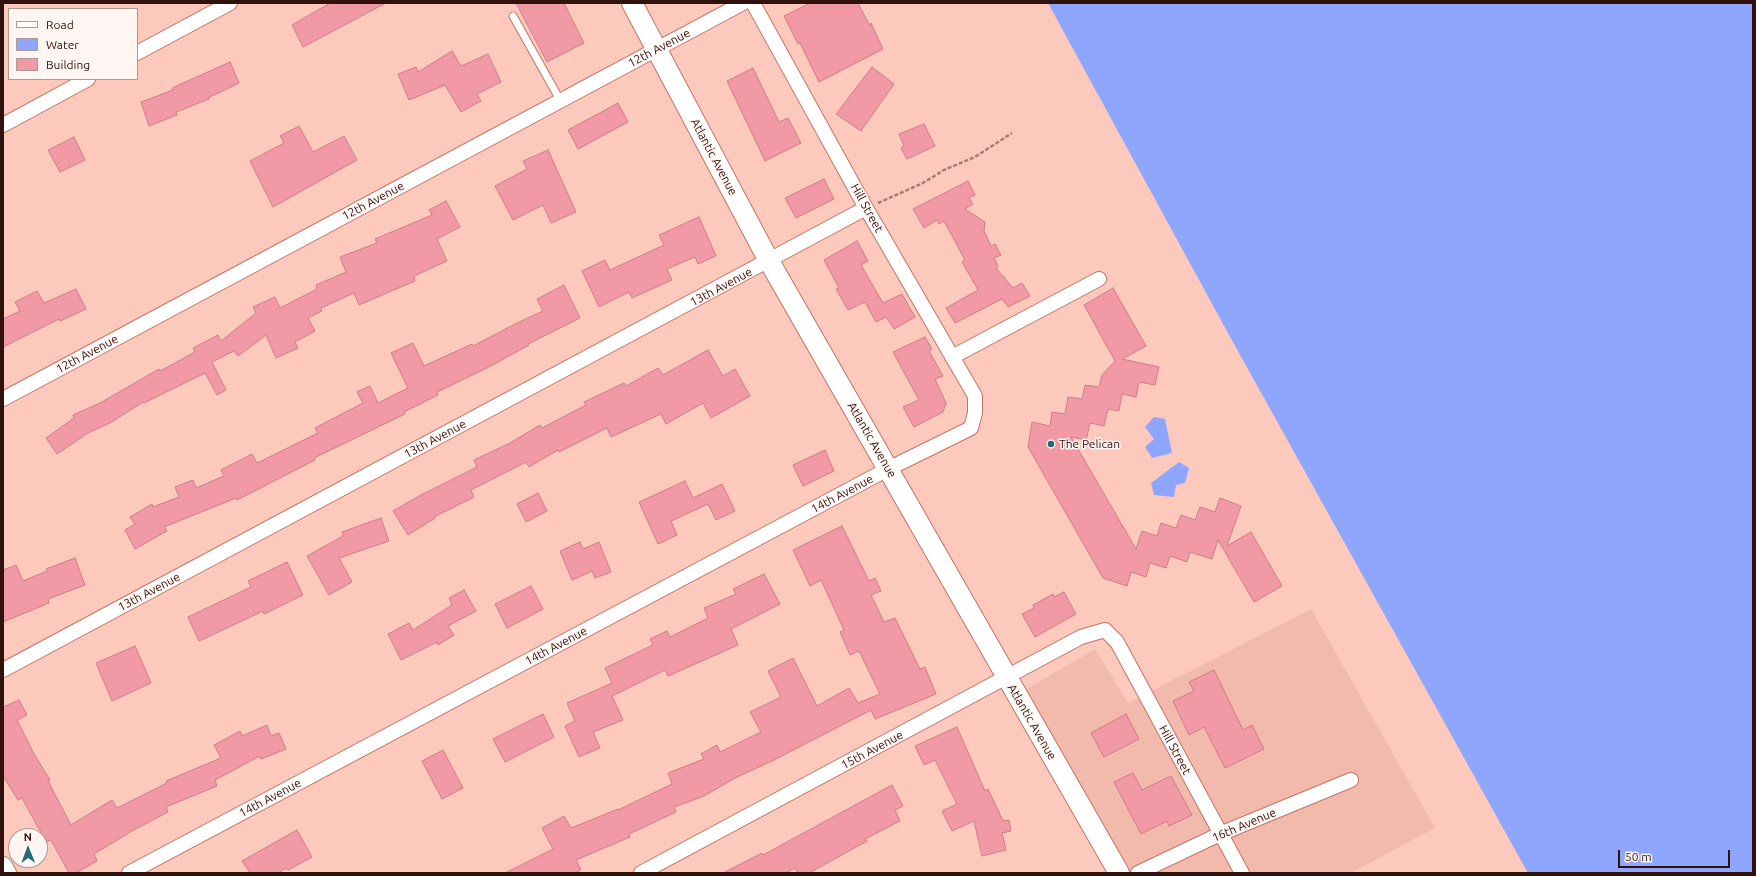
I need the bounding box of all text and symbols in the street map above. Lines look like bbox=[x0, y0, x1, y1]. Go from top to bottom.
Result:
legend bbox=[8, 8, 138, 80]
text: Road bbox=[46, 18, 74, 31]
street label: 12th Avenue bbox=[625, 26, 693, 70]
text: Water bbox=[46, 38, 79, 51]
text: Building bbox=[46, 58, 90, 71]
street label: Atlantic Avenue bbox=[688, 116, 740, 198]
street label: 12th Avenue bbox=[339, 179, 407, 223]
street label: Hill Street bbox=[848, 181, 886, 235]
street label: 13th Avenue bbox=[687, 265, 755, 309]
street label: 12th Avenue bbox=[53, 332, 121, 376]
street label: Atlantic Avenue bbox=[844, 400, 900, 480]
street label: 13th Avenue bbox=[401, 417, 469, 461]
place label: The Pelican bbox=[1059, 437, 1120, 451]
marker: The Pelican bbox=[1046, 439, 1056, 449]
street label: 14th Avenue bbox=[808, 472, 876, 516]
street label: 13th Avenue bbox=[115, 570, 183, 614]
street label: 14th Avenue bbox=[522, 624, 590, 668]
street label: Atlantic Avenue bbox=[1004, 682, 1060, 762]
street label: Hill Street bbox=[1156, 723, 1194, 777]
street label: 15th Avenue bbox=[838, 728, 906, 772]
street label: 14th Avenue bbox=[236, 776, 304, 820]
street label: 16th Avenue bbox=[1210, 805, 1278, 845]
north arrow bbox=[8, 828, 48, 868]
text: N bbox=[24, 831, 32, 843]
scale bar bbox=[1620, 842, 1732, 868]
text: 50 m bbox=[1625, 850, 1652, 863]

